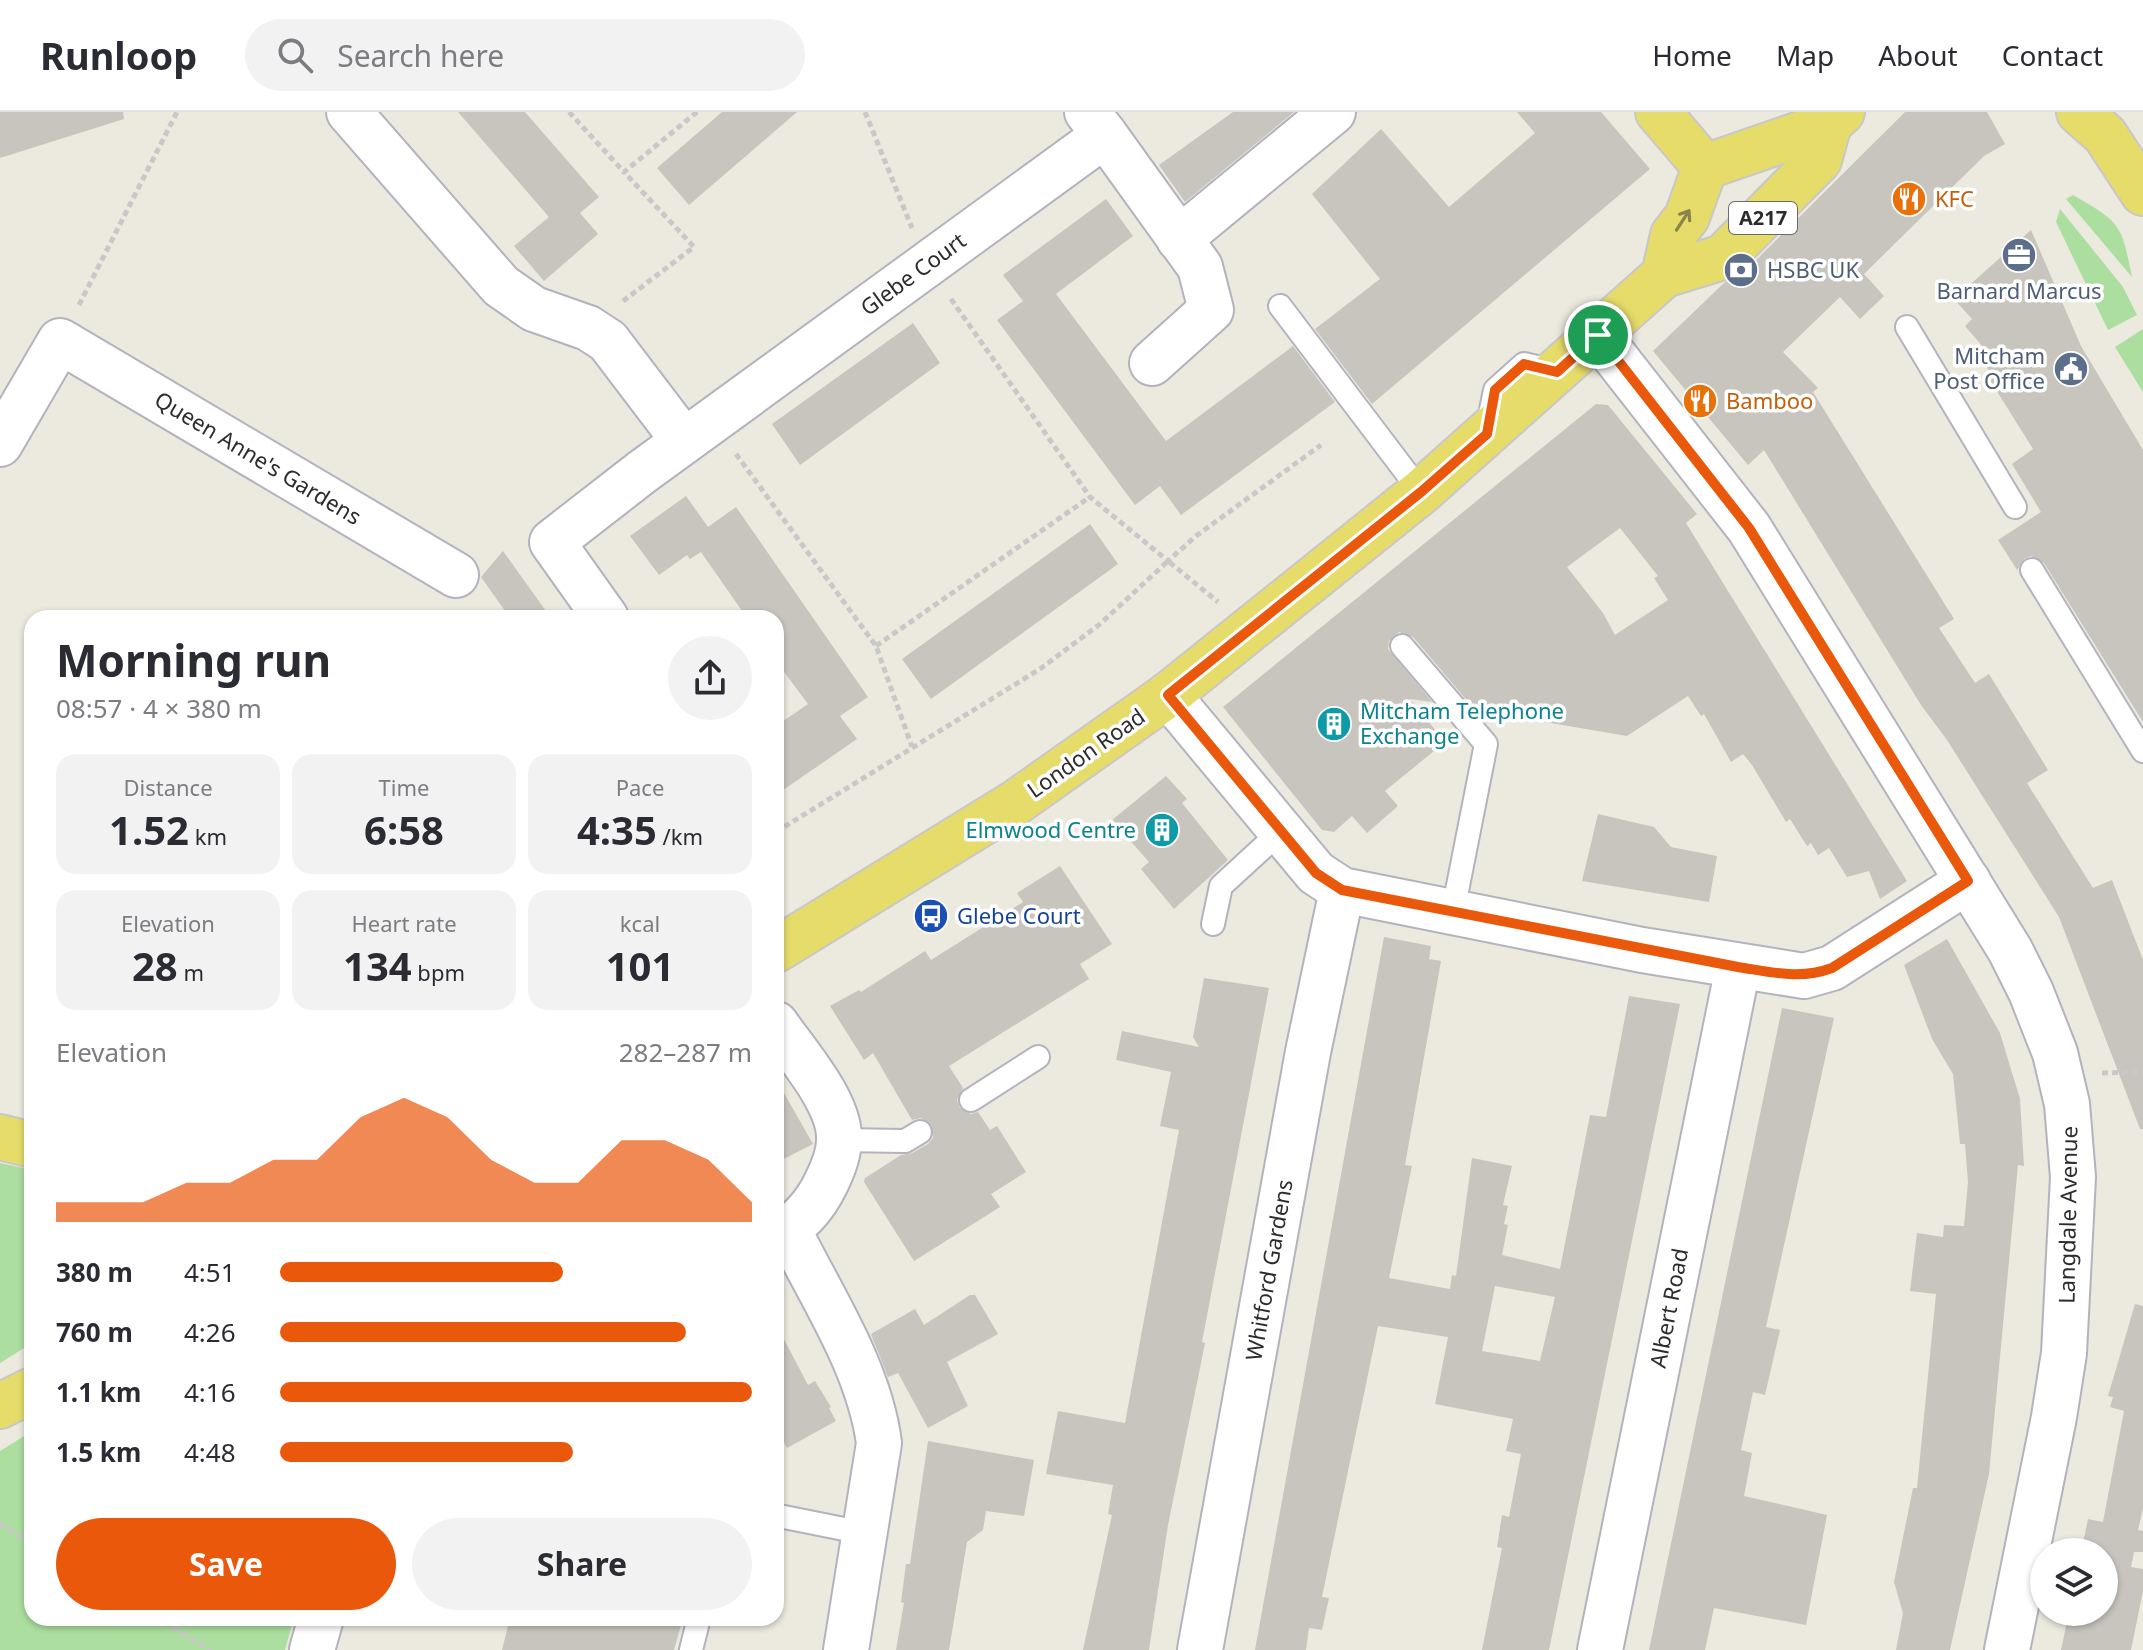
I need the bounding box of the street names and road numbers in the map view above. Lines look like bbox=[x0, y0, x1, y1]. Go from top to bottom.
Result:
road number: A217 bbox=[1729, 202, 1797, 234]
street label: Glebe Court bbox=[854, 225, 971, 322]
street label: Queen Anne's Gardens bbox=[150, 384, 367, 531]
street label: London Road bbox=[1021, 700, 1150, 804]
street label: Langdale Avenue bbox=[2050, 1126, 2084, 1304]
street label: Whitford Gardens bbox=[1237, 1177, 1299, 1363]
street label: Albert Road bbox=[1642, 1245, 1694, 1370]

